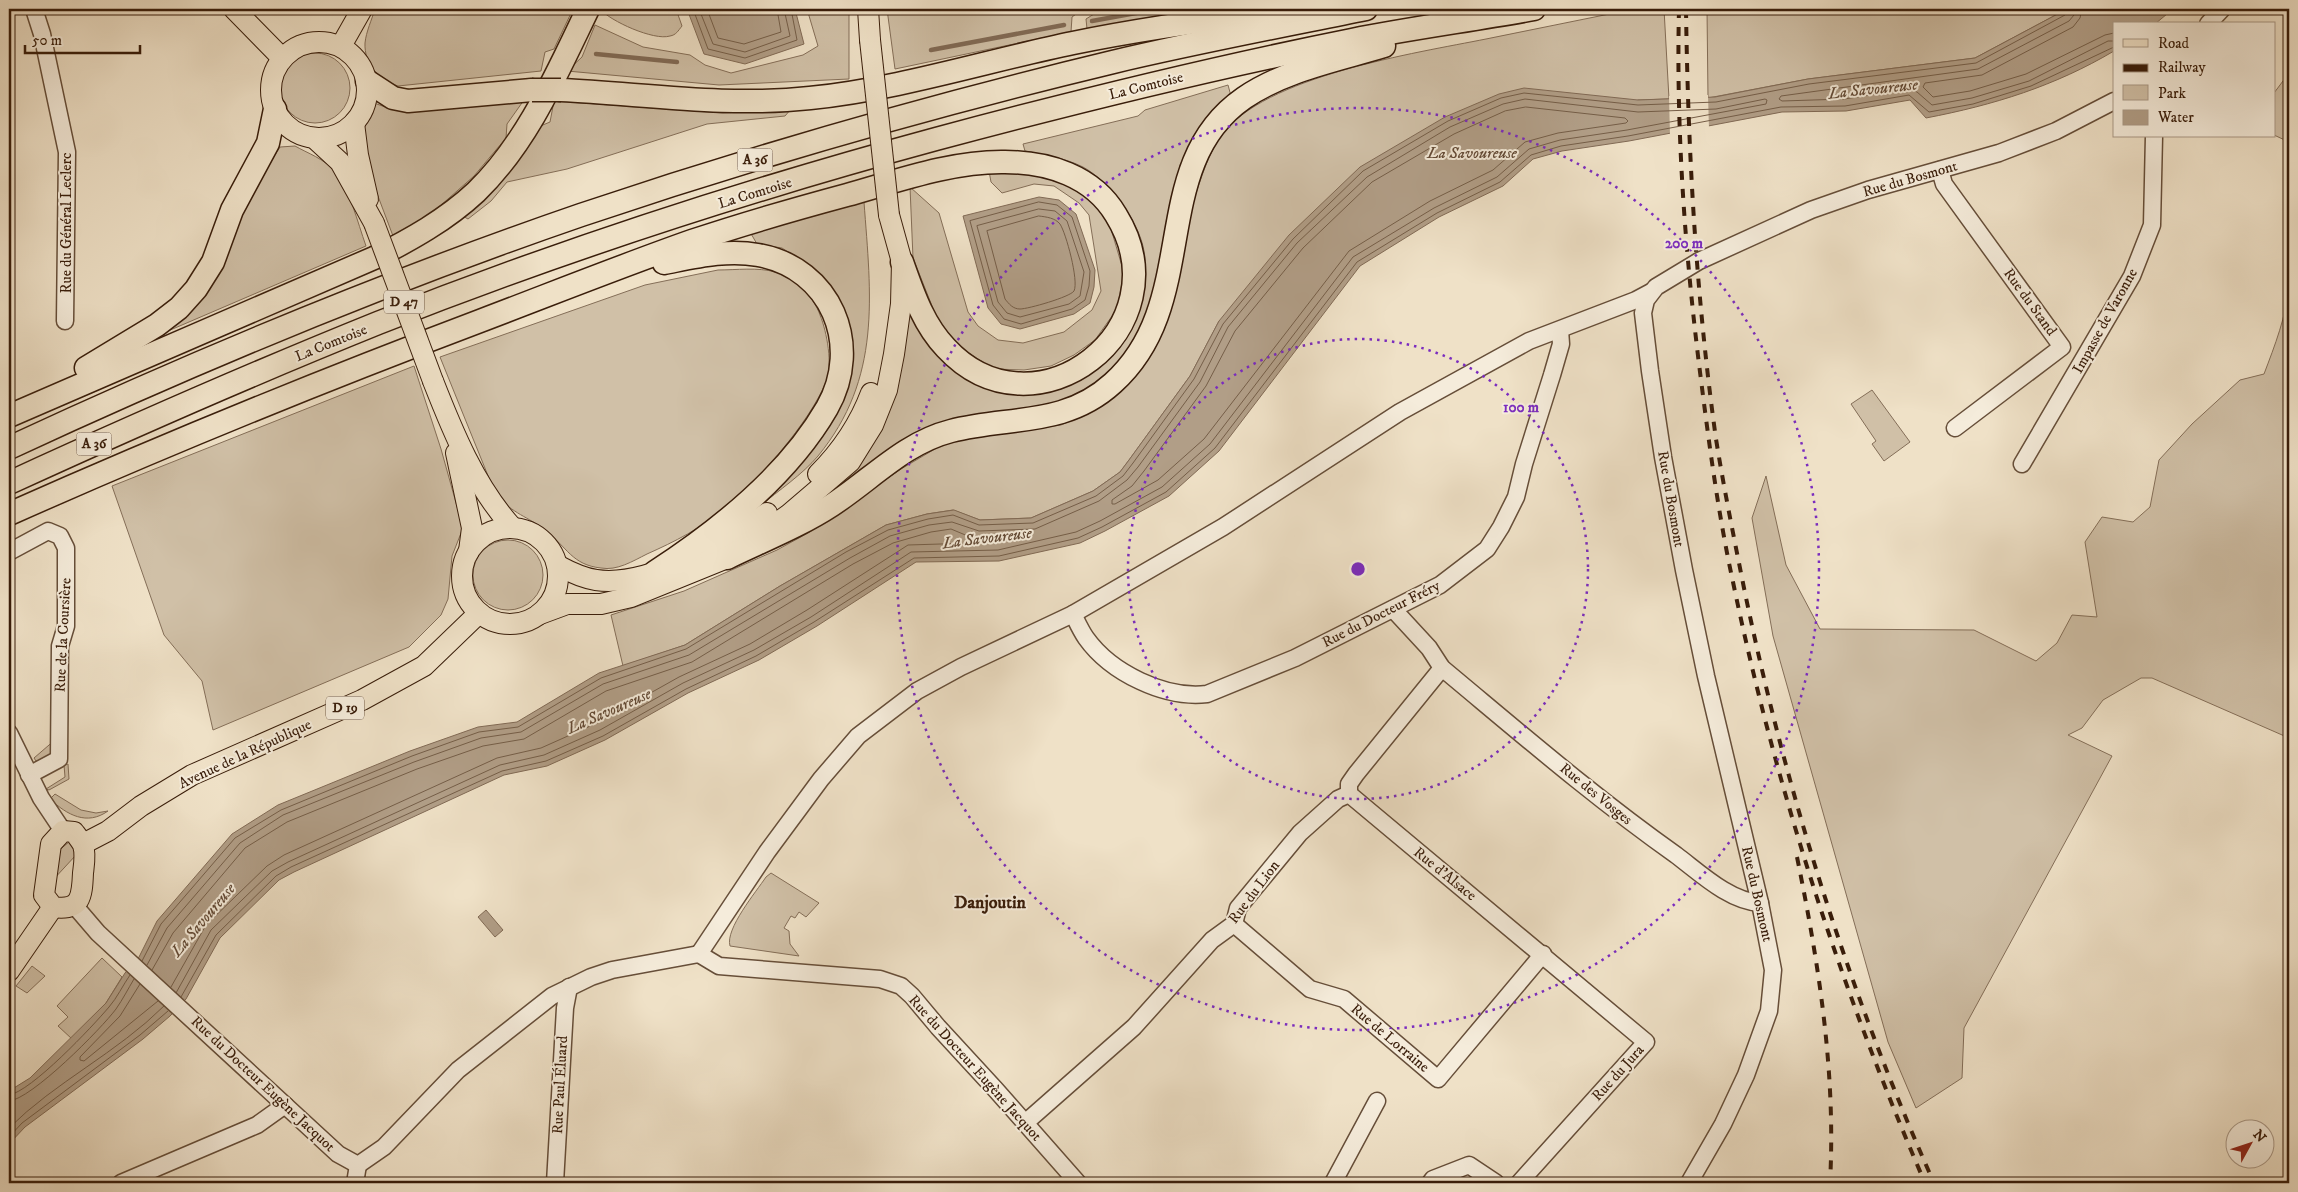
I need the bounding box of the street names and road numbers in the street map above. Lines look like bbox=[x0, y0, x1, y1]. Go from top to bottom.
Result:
street label: La Comtoise bbox=[1107, 68, 1185, 104]
road number: A 36 bbox=[738, 148, 772, 172]
street label: Rue du Général Leclerc bbox=[57, 152, 76, 294]
street label: Rue du Bosmont bbox=[1861, 156, 1960, 202]
street label: La Comtoise bbox=[716, 173, 794, 213]
street label: Rue du Stand bbox=[1999, 264, 2061, 340]
street label: Impasse de Varonne bbox=[2068, 265, 2142, 377]
road number: D 47 bbox=[384, 290, 424, 314]
street label: La Comtoise bbox=[292, 320, 370, 366]
road number: A 36 bbox=[76, 432, 112, 456]
street label: Rue du Bosmont bbox=[1653, 449, 1689, 549]
street label: Rue du Docteur Fréry bbox=[1319, 576, 1444, 652]
street label: Rue de la Coursière bbox=[51, 577, 75, 693]
road number: D 19 bbox=[326, 696, 364, 720]
street label: Avenue de la République bbox=[175, 715, 315, 793]
street label: Rue des Vosges bbox=[1556, 759, 1636, 829]
street label: Rue d'Alsace bbox=[1410, 843, 1480, 905]
street label: Rue du Bosmont bbox=[1737, 844, 1777, 944]
street label: Rue du Lion bbox=[1224, 856, 1284, 927]
street label: Rue du Docteur Eugène Jacquot bbox=[904, 991, 1046, 1145]
street label: Rue de Lorraine bbox=[1347, 1000, 1433, 1076]
street label: Rue du Docteur Eugène Jacquot bbox=[187, 1012, 339, 1156]
street label: Rue Paul Éluard bbox=[548, 1035, 572, 1135]
street label: Rue du Jura bbox=[1588, 1040, 1649, 1105]

